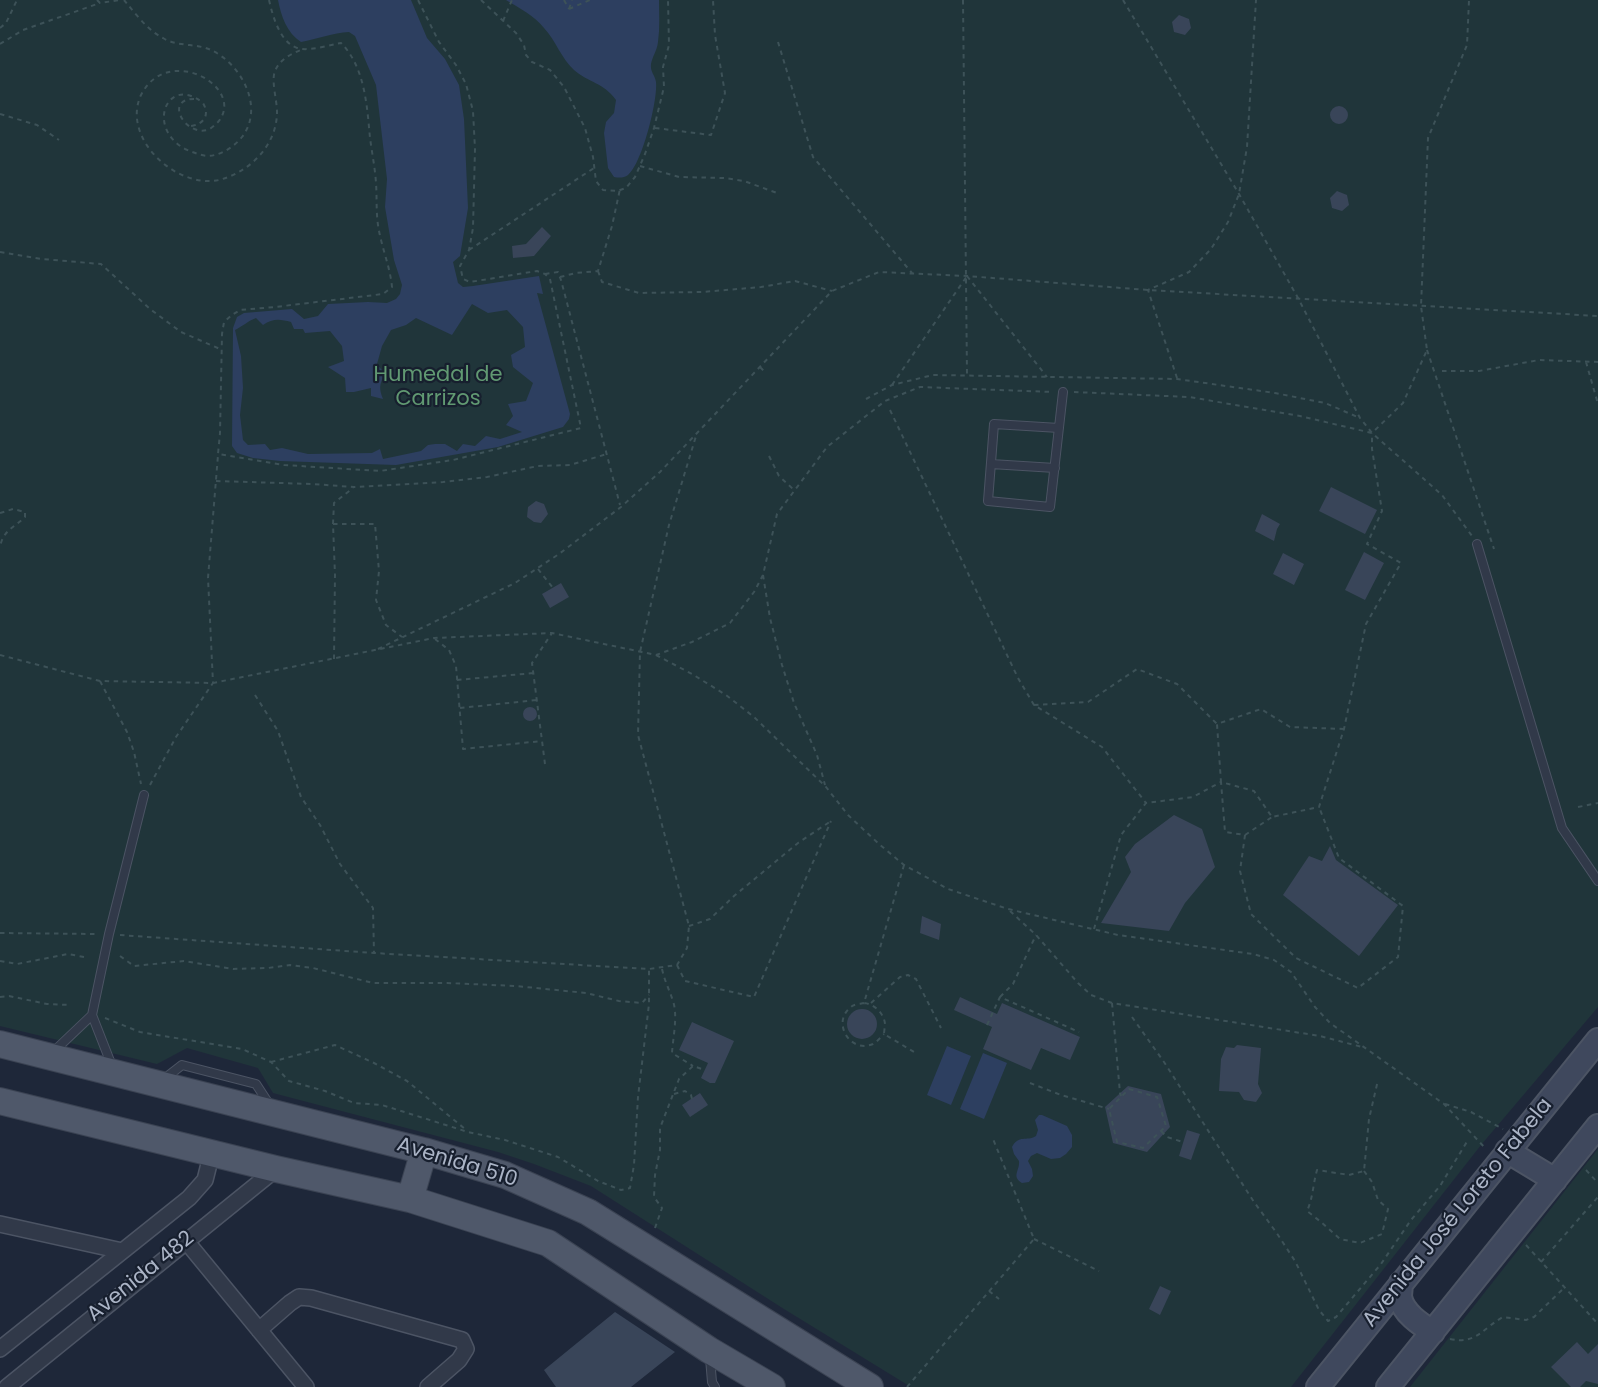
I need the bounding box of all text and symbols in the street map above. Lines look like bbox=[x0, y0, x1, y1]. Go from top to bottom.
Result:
park label: Humedal de Carrizos bbox=[373, 363, 503, 413]
street label: Avenida José Loreto Fabela bbox=[1358, 1093, 1558, 1333]
street label: Avenida 510 bbox=[394, 1133, 520, 1193]
street label: Avenida 482 bbox=[83, 1226, 199, 1328]

